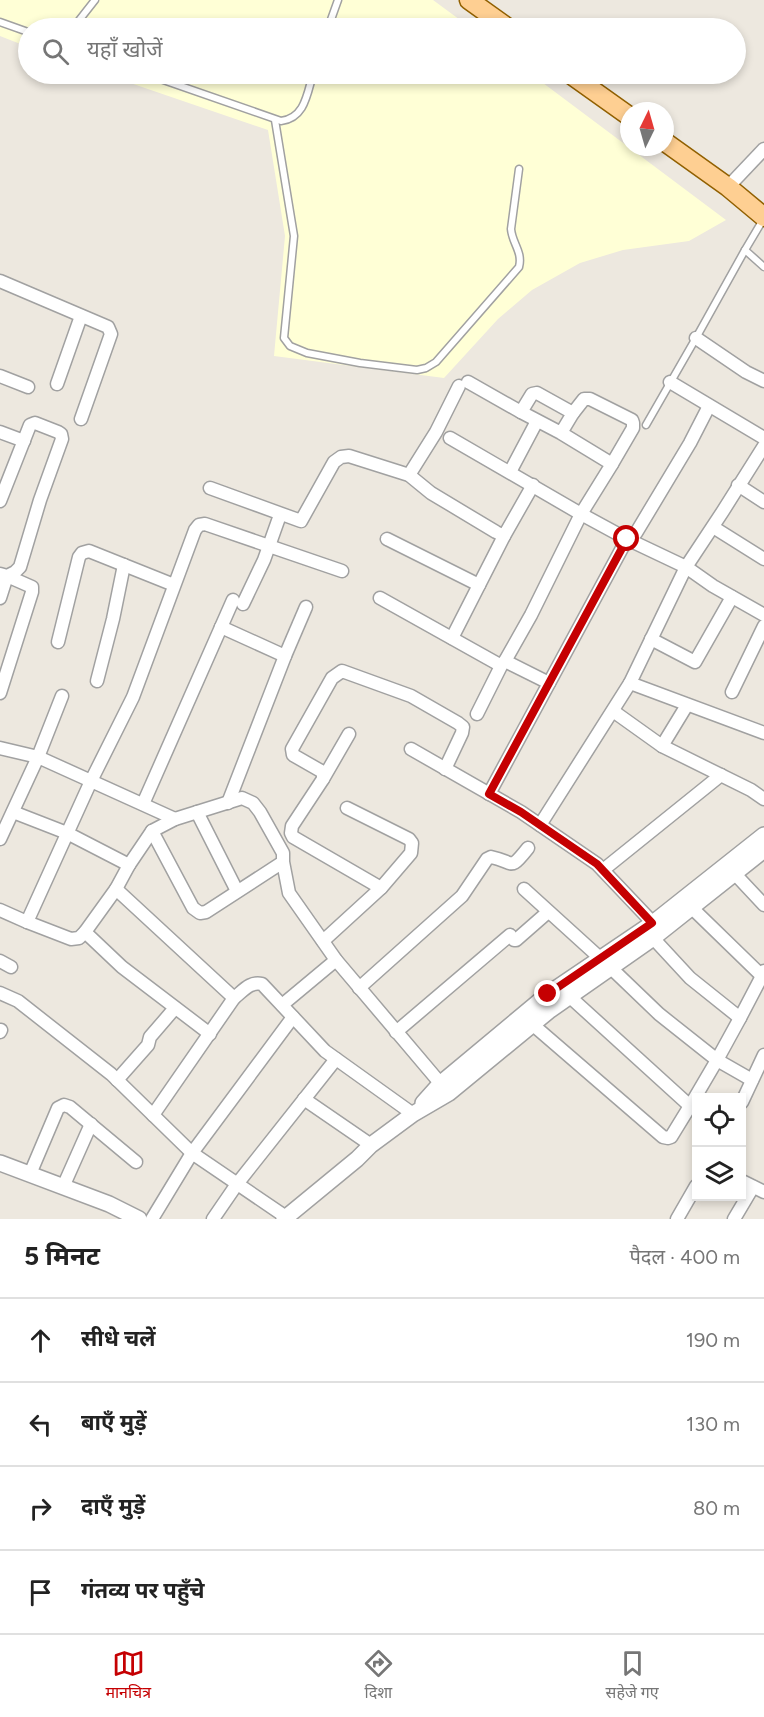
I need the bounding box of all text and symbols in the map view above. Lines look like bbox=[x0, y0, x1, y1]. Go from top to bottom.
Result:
search box bbox=[18, 18, 746, 84]
icon: search bbox=[39, 35, 72, 68]
text: यहाँ खोजें bbox=[87, 36, 163, 63]
north arrow bbox=[620, 102, 674, 156]
route start bbox=[613, 525, 639, 551]
route end bbox=[534, 980, 560, 1006]
map controls bbox=[692, 1093, 746, 1201]
button: locate bbox=[692, 1093, 746, 1147]
button: layers bbox=[692, 1147, 746, 1201]
text: 5 मिनट bbox=[24, 1240, 100, 1272]
text: पैदल · 400 m bbox=[629, 1245, 740, 1269]
icon: ahead bbox=[24, 1324, 57, 1357]
text: सीधे चलें bbox=[81, 1325, 156, 1352]
text: 190 m bbox=[686, 1328, 740, 1352]
icon: left bbox=[24, 1408, 57, 1441]
text: बाएँ मुड़ें bbox=[81, 1409, 147, 1436]
text: 130 m bbox=[686, 1412, 740, 1436]
icon: right bbox=[24, 1492, 57, 1525]
text: दाएँ मुड़ें bbox=[81, 1493, 145, 1520]
text: 80 m bbox=[693, 1496, 740, 1520]
icon: arrive bbox=[24, 1576, 57, 1609]
text: गंतव्य पर पहुँचे bbox=[81, 1577, 205, 1604]
tab: मानचित्र bbox=[105, 1647, 151, 1705]
tab: दिशा bbox=[362, 1647, 395, 1705]
tab: सहेजे गए bbox=[606, 1647, 659, 1705]

